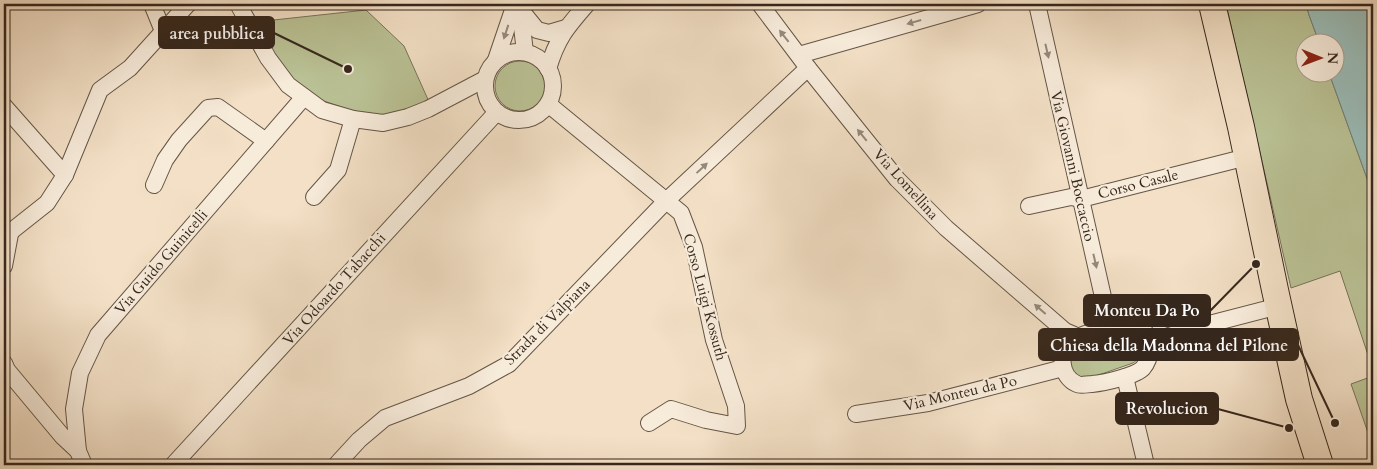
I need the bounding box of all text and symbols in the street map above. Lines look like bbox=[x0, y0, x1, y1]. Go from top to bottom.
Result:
callout: area pubblica bbox=[159, 17, 274, 48]
one-way arrow bbox=[907, 19, 922, 27]
text: area pubblica bbox=[169, 23, 265, 45]
one-way arrow bbox=[501, 24, 509, 39]
one-way arrow bbox=[779, 30, 790, 43]
north arrow bbox=[1294, 32, 1344, 82]
one-way arrow bbox=[1044, 44, 1052, 60]
text: N bbox=[1323, 52, 1342, 64]
street label: Via Giovanni Boccaccio bbox=[1046, 89, 1100, 243]
one-way arrow bbox=[856, 129, 867, 142]
street label: Via Lomellina bbox=[869, 144, 944, 224]
one-way arrow bbox=[695, 162, 707, 174]
street label: Corso Casale bbox=[1096, 164, 1181, 204]
street label: Via Guido Guinicelli bbox=[110, 205, 212, 319]
street label: Via Odoardo Tabacchi bbox=[278, 228, 390, 350]
street label: Corso Luigi Kossuth bbox=[678, 231, 732, 364]
one-way arrow bbox=[1091, 253, 1099, 269]
street label: Strada di Valpiana bbox=[500, 274, 595, 369]
callout: Monteu Da Po bbox=[1084, 295, 1210, 326]
text: Monteu Da Po bbox=[1094, 300, 1200, 322]
one-way arrow bbox=[1034, 304, 1047, 315]
callout: Chiesa della Madonna del Pilone bbox=[1039, 329, 1298, 360]
text: Chiesa della Madonna del Pilone bbox=[1050, 335, 1288, 357]
street label: Via Monteu da Po bbox=[901, 370, 1019, 416]
callout: Revolucion bbox=[1116, 393, 1218, 424]
text: Revolucion bbox=[1126, 398, 1209, 420]

